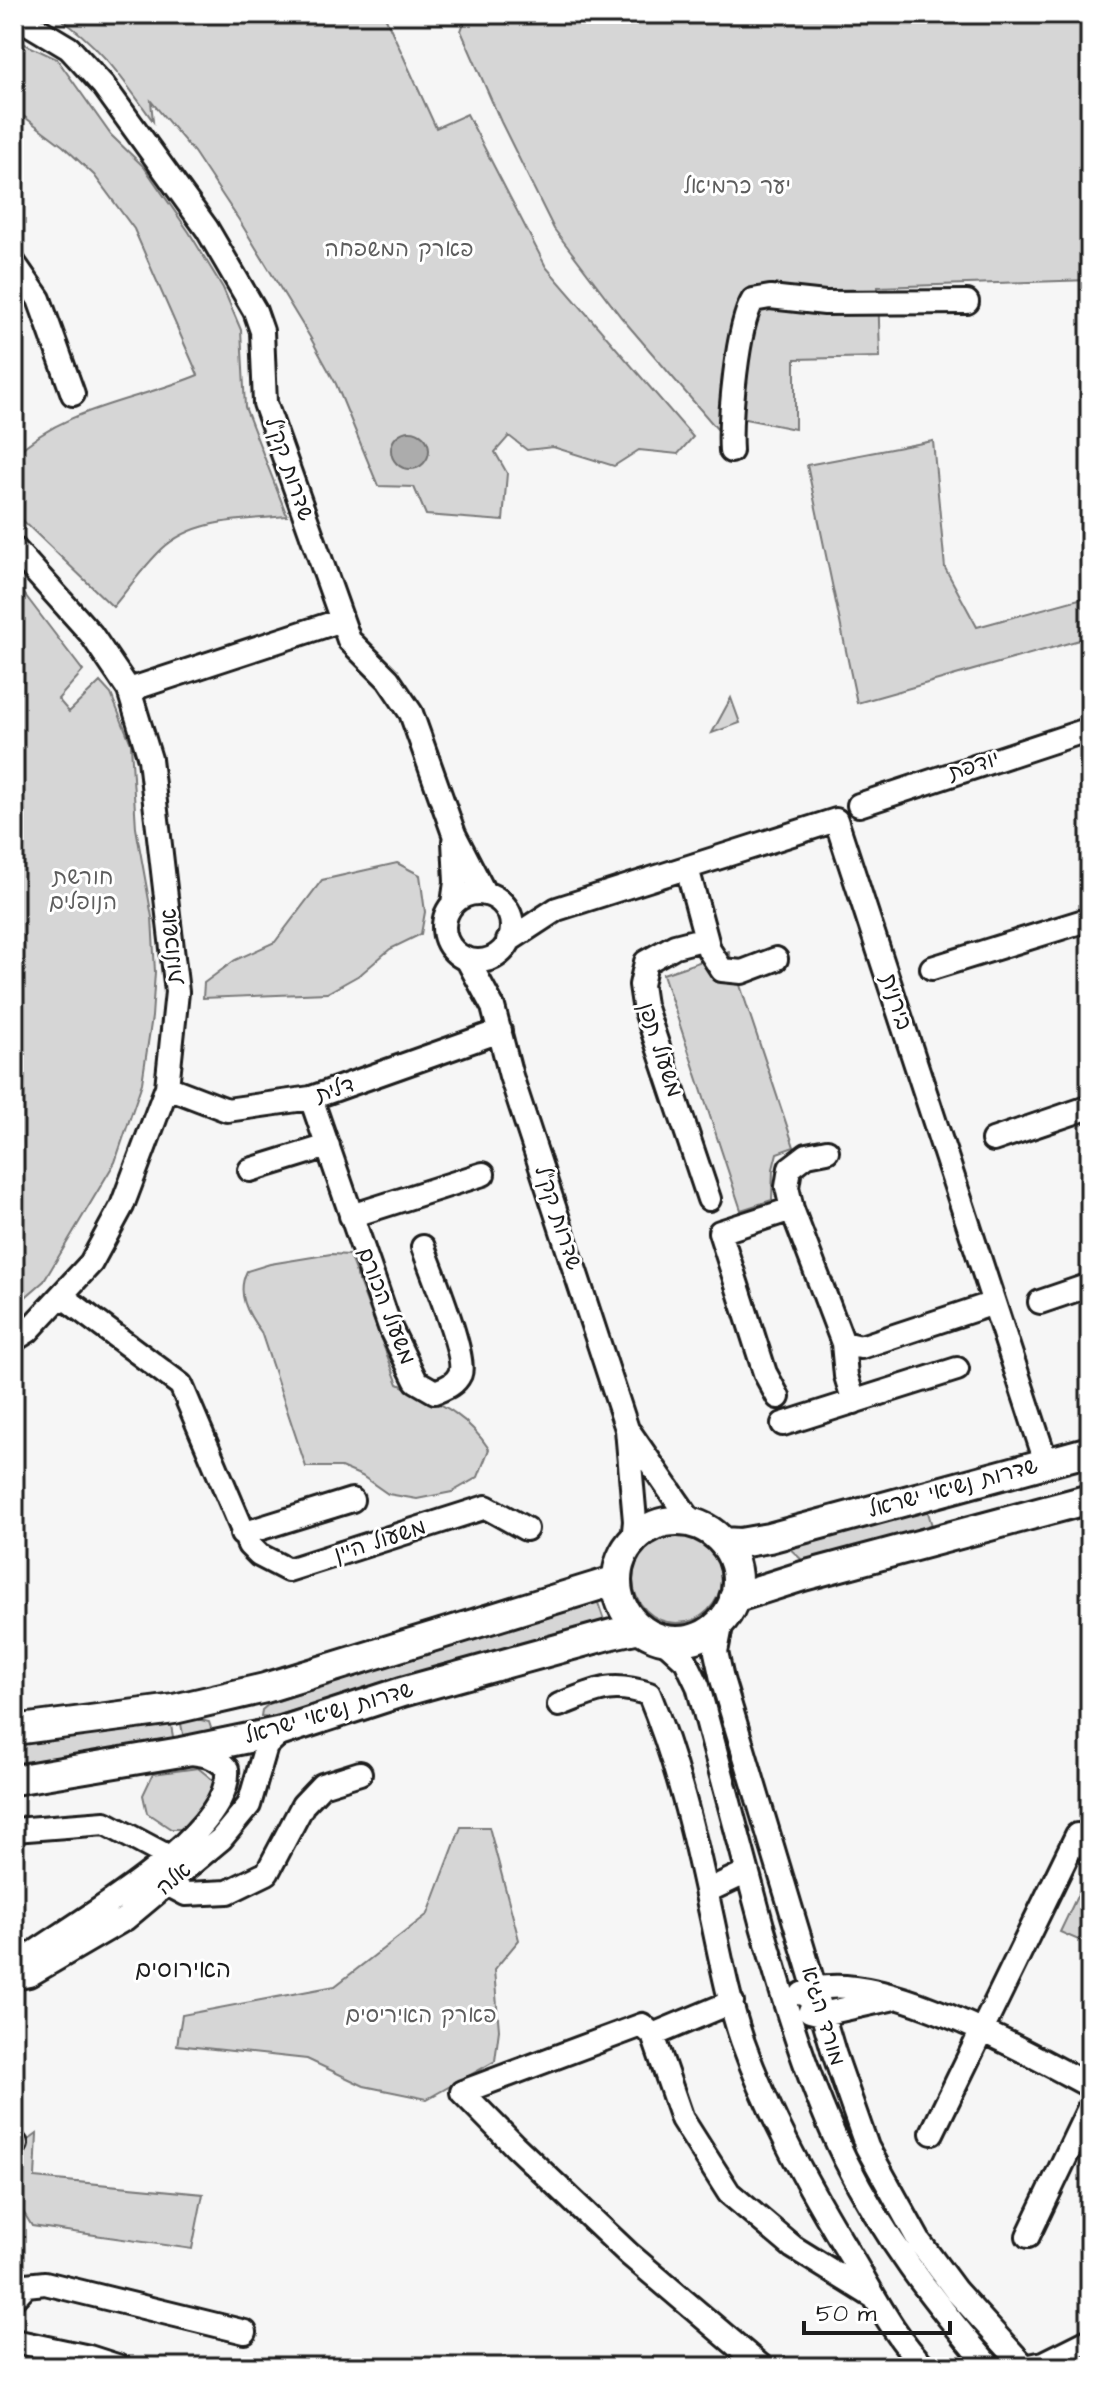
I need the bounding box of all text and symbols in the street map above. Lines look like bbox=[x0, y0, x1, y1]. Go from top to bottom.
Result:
park label: יער כרמיאל bbox=[683, 171, 791, 202]
park label: פארק המשפחה bbox=[324, 234, 474, 265]
street label: שדרות קק"ל bbox=[257, 413, 321, 525]
street label: יודפת bbox=[943, 743, 1004, 789]
park label: חורשת הנופלים bbox=[49, 862, 117, 918]
street label: אשכולות bbox=[153, 907, 191, 987]
street label: בירנית bbox=[872, 970, 920, 1034]
street label: משעול תפן bbox=[630, 999, 690, 1101]
street label: דלית bbox=[311, 1069, 358, 1111]
street label: שדרות קק"ל bbox=[527, 1162, 589, 1274]
street label: משעול הכורם bbox=[349, 1243, 423, 1369]
street label: שדרות נשיאי ישראל bbox=[865, 1450, 1041, 1526]
street label: משעול היין bbox=[330, 1512, 430, 1570]
street label: שדרות נשיאי ישראל bbox=[241, 1674, 417, 1752]
street label: אלה bbox=[150, 1855, 198, 1903]
district label: האירוסים bbox=[135, 1953, 231, 1987]
street label: מורד הגיא bbox=[793, 1963, 853, 2069]
park label: פארק האיריסים bbox=[345, 2000, 497, 2031]
scale bar bbox=[804, 2285, 950, 2335]
text: 50 m bbox=[816, 2297, 877, 2331]

